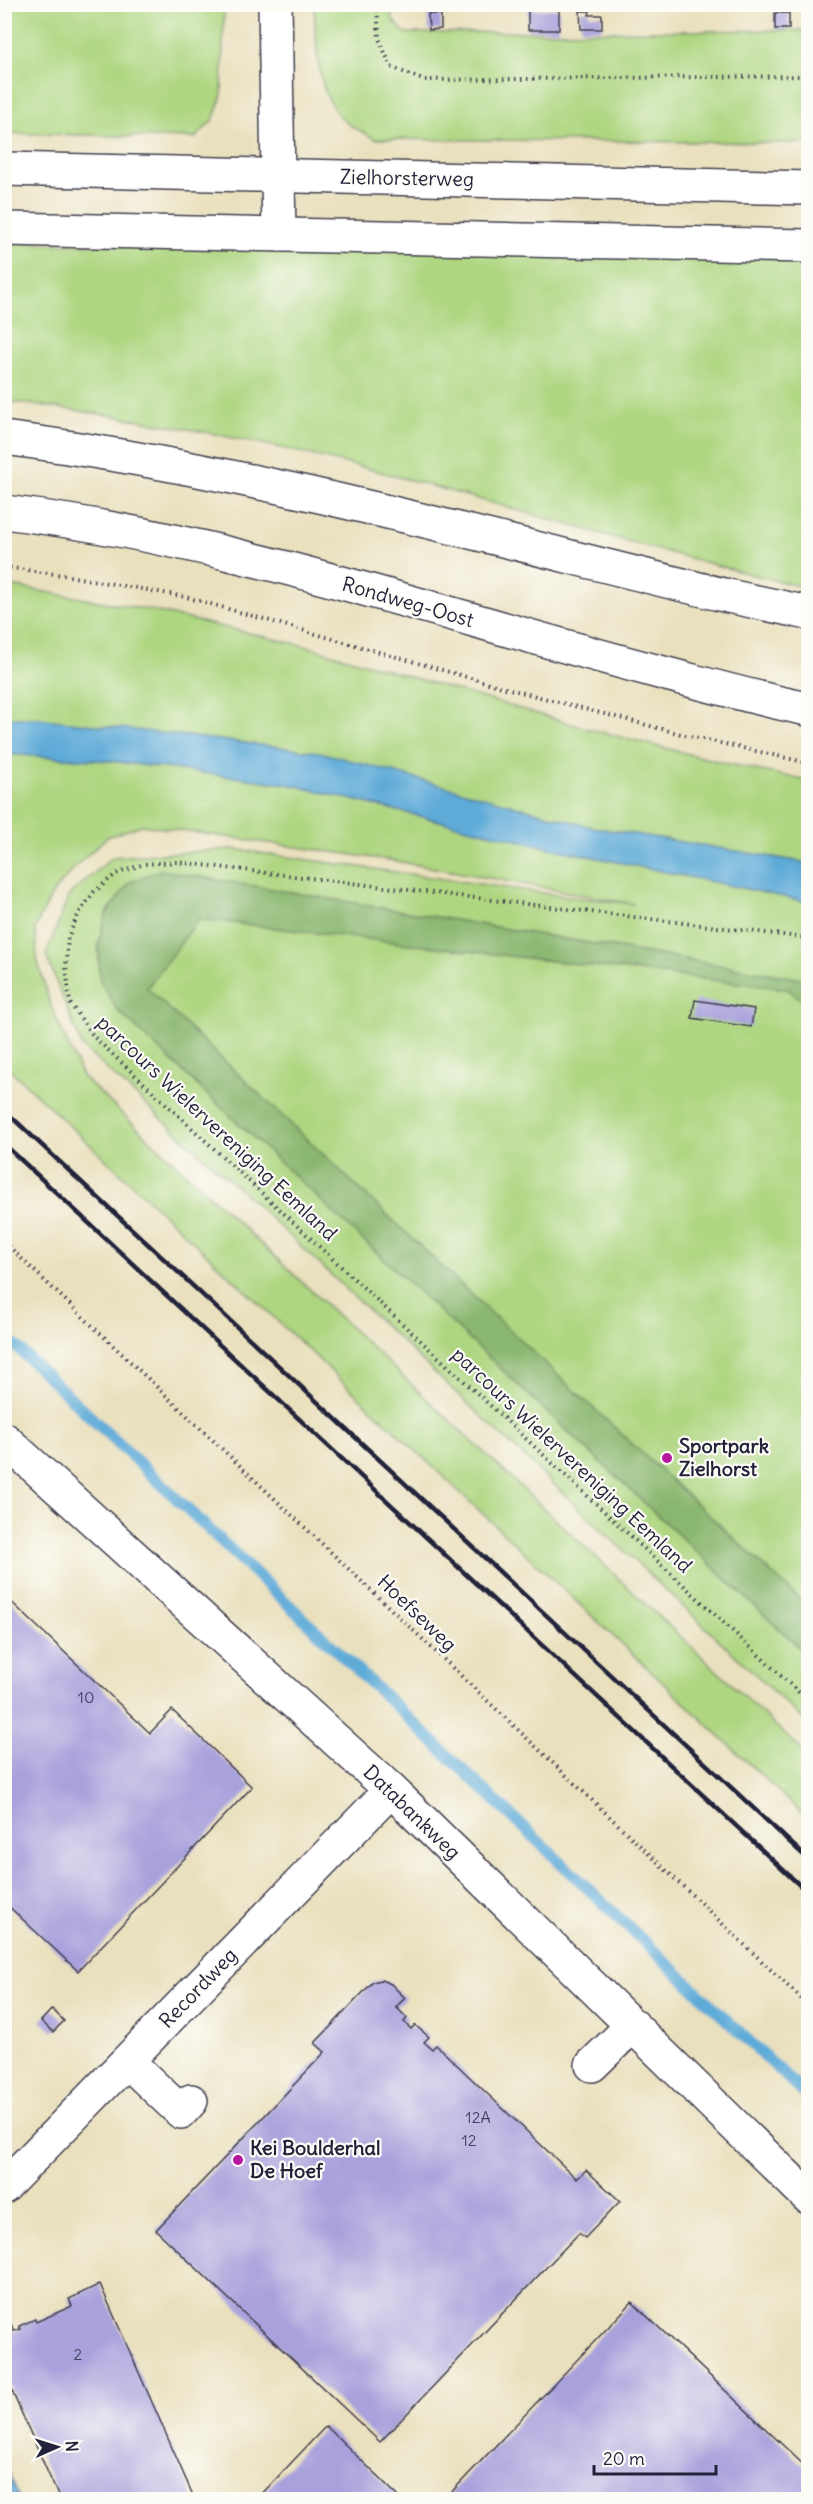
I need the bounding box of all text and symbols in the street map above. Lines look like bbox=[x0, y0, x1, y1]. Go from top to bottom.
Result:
street label: Zielhorsterweg bbox=[340, 164, 474, 191]
street label: Rondweg-Oost bbox=[339, 571, 477, 632]
street label: parcours Wielervereniging Eemland bbox=[92, 1010, 343, 1246]
street label: parcours Wielervereniging Eemland bbox=[447, 1342, 698, 1578]
place label: Sportpark Zielhorst bbox=[679, 1433, 769, 1481]
marker: Sportpark Zielhorst bbox=[660, 1451, 674, 1465]
street label: Hoefseweg bbox=[373, 1569, 462, 1657]
house number: 10 bbox=[78, 1687, 94, 1707]
street label: Databankweg bbox=[358, 1759, 466, 1864]
street label: Recordweg bbox=[153, 1942, 242, 2033]
house number: 12A bbox=[465, 2107, 491, 2127]
house number: 12 bbox=[461, 2130, 477, 2150]
place label: Kei Boulderhal De Hoef bbox=[250, 2135, 380, 2183]
marker: Kei Boulderhal De Hoef bbox=[231, 2153, 245, 2167]
house number: 2 bbox=[74, 2344, 83, 2364]
north arrow bbox=[27, 2417, 87, 2477]
scale bar bbox=[594, 2438, 716, 2476]
text: N bbox=[62, 2440, 82, 2452]
text: 20 m bbox=[603, 2447, 645, 2470]

